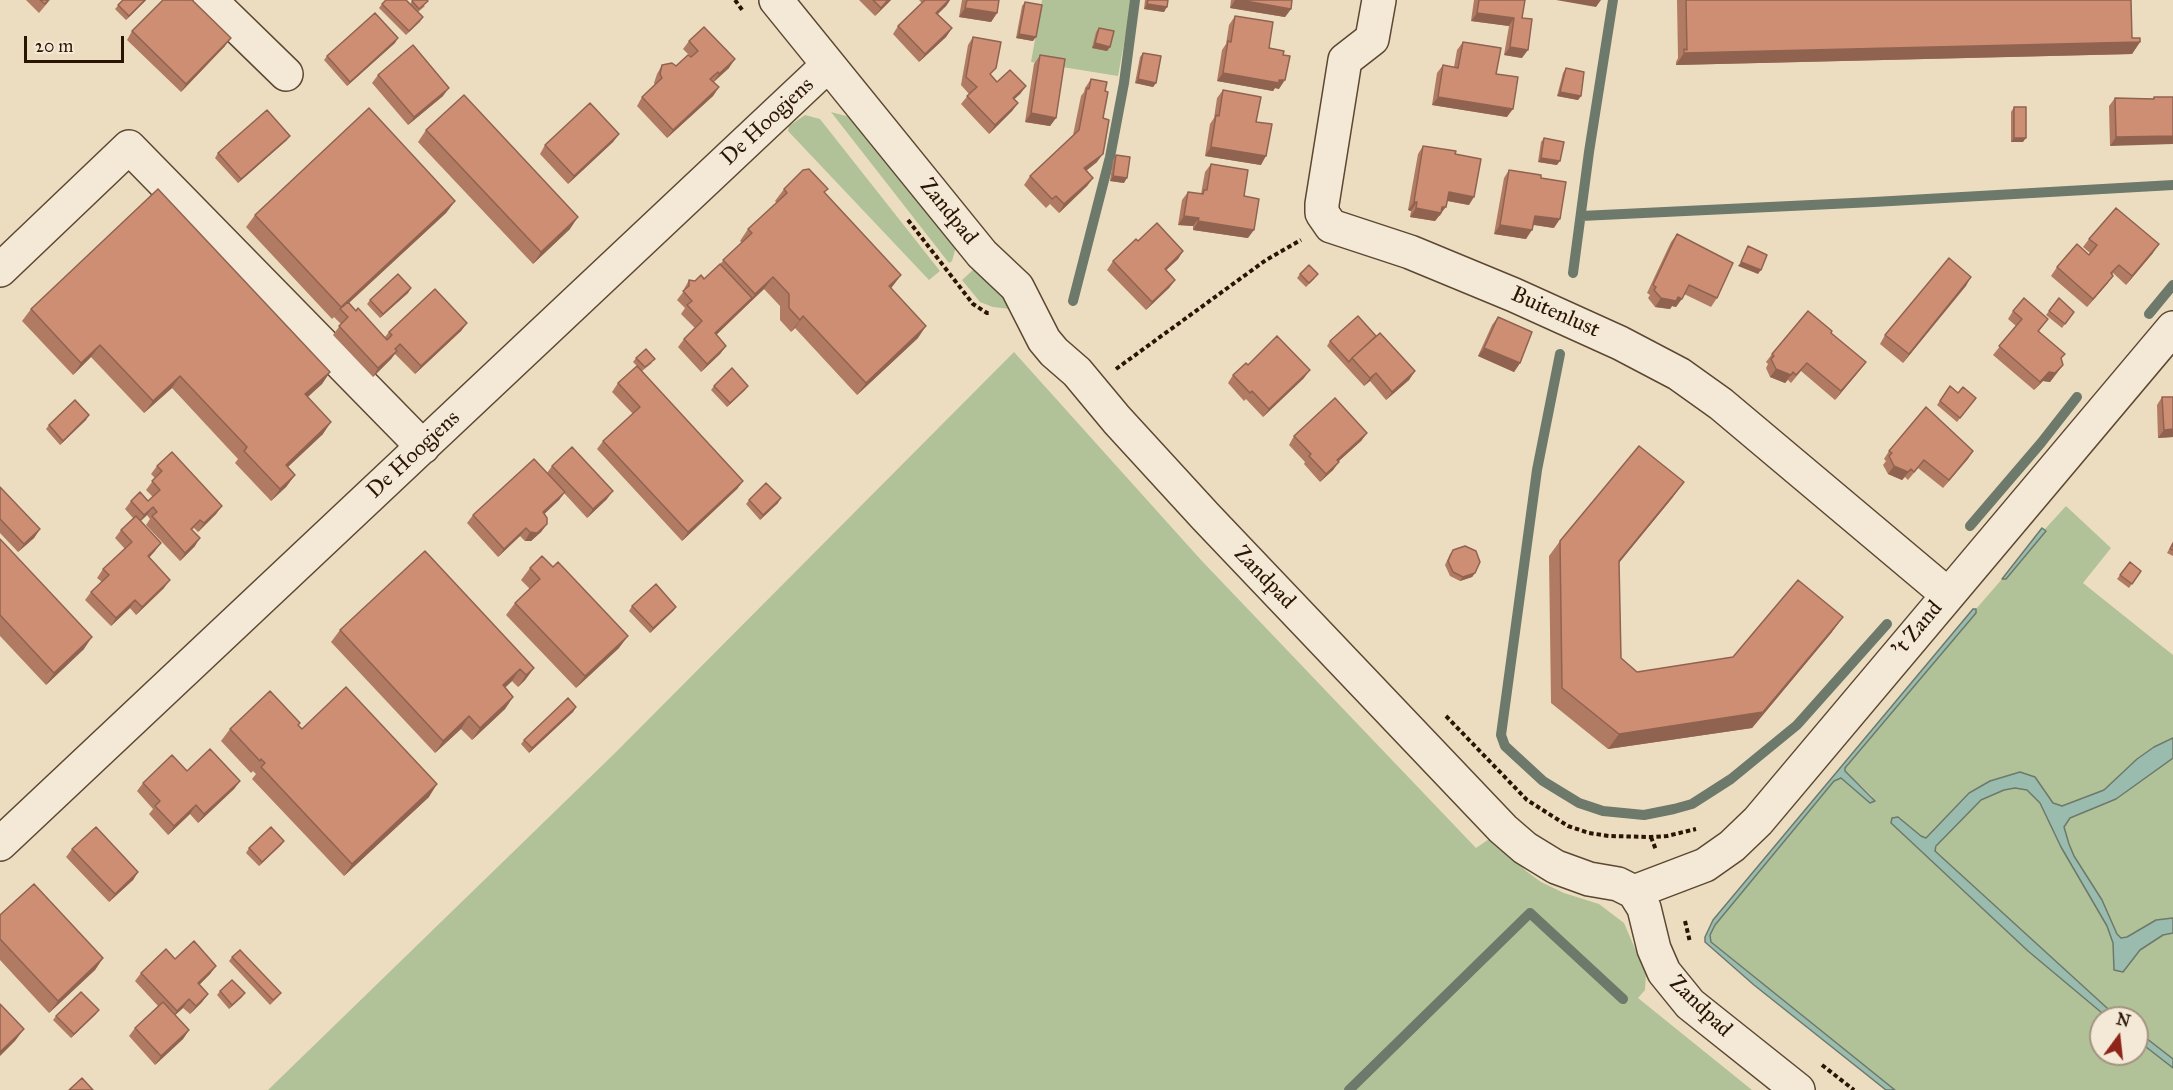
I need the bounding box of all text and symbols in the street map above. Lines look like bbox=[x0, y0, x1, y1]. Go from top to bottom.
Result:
scale bar bbox=[27, 24, 128, 62]
text: 20 m bbox=[35, 35, 73, 57]
street label: De Hoogjens bbox=[716, 72, 820, 172]
street label: Zandpad bbox=[913, 174, 983, 250]
street label: Buitenlust bbox=[1507, 282, 1603, 344]
street label: De Hoogjens bbox=[362, 405, 466, 505]
street label: Zandpad bbox=[1228, 541, 1300, 615]
street label: 't Zand bbox=[1887, 596, 1949, 662]
street label: Zandpad bbox=[1663, 971, 1737, 1043]
north arrow bbox=[2089, 1006, 2149, 1066]
text: N bbox=[2114, 1009, 2132, 1031]

